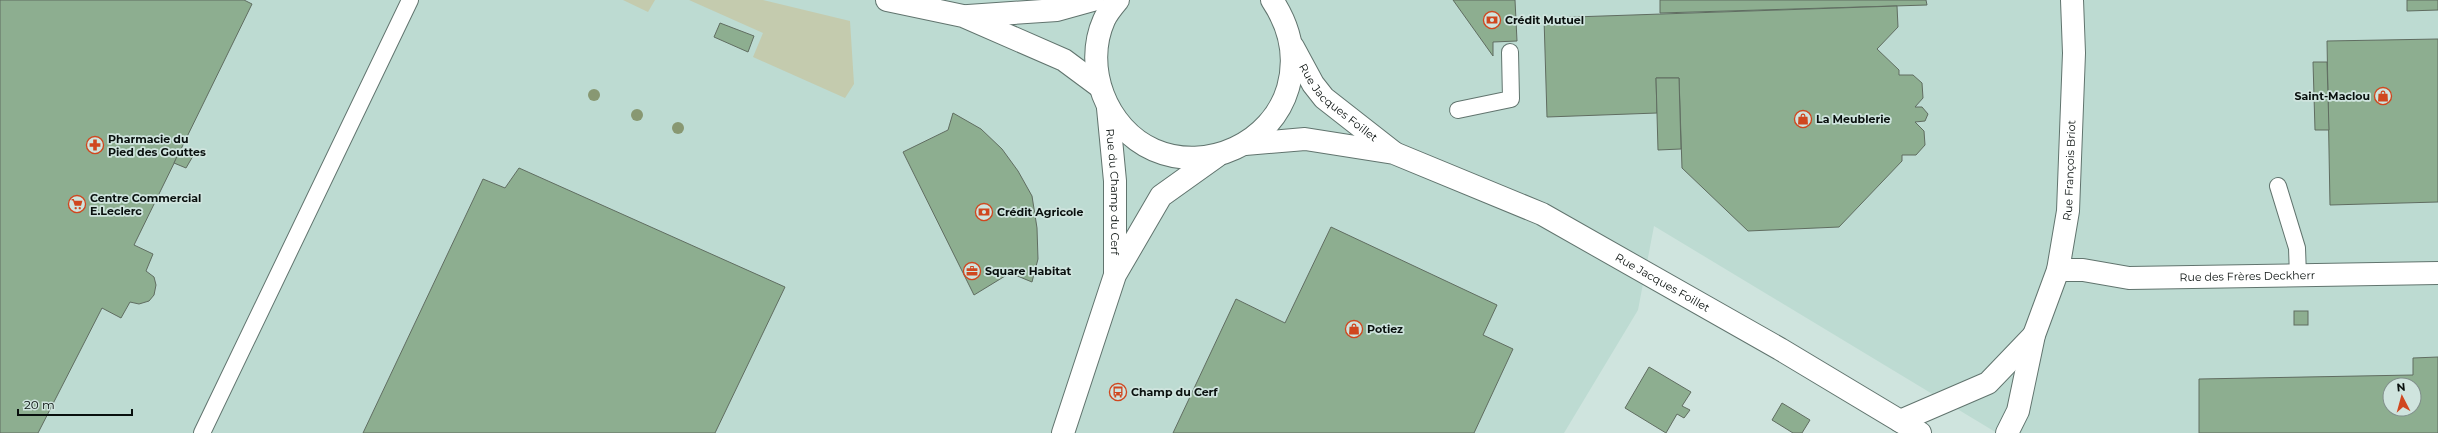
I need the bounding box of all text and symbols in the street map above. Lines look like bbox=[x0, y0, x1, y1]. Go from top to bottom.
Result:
bank icon: Crédit Mutuel bbox=[1482, 10, 1502, 30]
place label: Crédit Mutuel bbox=[1505, 13, 1584, 27]
street label: Rue Jacques Foillet bbox=[1296, 61, 1381, 145]
shop icon: Saint-Maclou bbox=[2373, 86, 2393, 106]
place label: Saint-Maclou bbox=[2294, 89, 2370, 103]
shop icon: La Meublerie bbox=[1793, 109, 1813, 129]
place label: La Meublerie bbox=[1816, 112, 1890, 126]
street label: Rue François Briot bbox=[2059, 119, 2078, 222]
street label: Rue du Champ du Cerf bbox=[1103, 128, 1122, 256]
place label: Pharmacie du Pied des Gouttes bbox=[108, 132, 206, 159]
pharmacy icon: Pharmacie du Pied des Gouttes bbox=[85, 135, 105, 155]
place label: Centre Commercial E.Leclerc bbox=[90, 191, 201, 218]
supermarket icon: Centre Commercial E.Leclerc bbox=[67, 194, 87, 214]
bank icon: Crédit Agricole bbox=[974, 202, 994, 222]
place label: Crédit Agricole bbox=[997, 205, 1083, 219]
street label: Rue Jacques Foillet bbox=[1613, 250, 1713, 315]
office icon: Square Habitat bbox=[962, 261, 982, 281]
place label: Square Habitat bbox=[985, 264, 1072, 278]
street label: Rue des Frères Deckherr bbox=[2179, 268, 2315, 284]
shop icon: Potiez bbox=[1344, 319, 1364, 339]
place label: Potiez bbox=[1367, 322, 1403, 336]
north arrow bbox=[2382, 377, 2422, 417]
text: N bbox=[2396, 380, 2406, 394]
bus stop icon: Champ du Cerf bbox=[1108, 382, 1128, 402]
place label: Champ du Cerf bbox=[1131, 385, 1218, 399]
scale bar bbox=[18, 391, 132, 417]
text: 20 m bbox=[24, 397, 55, 412]

